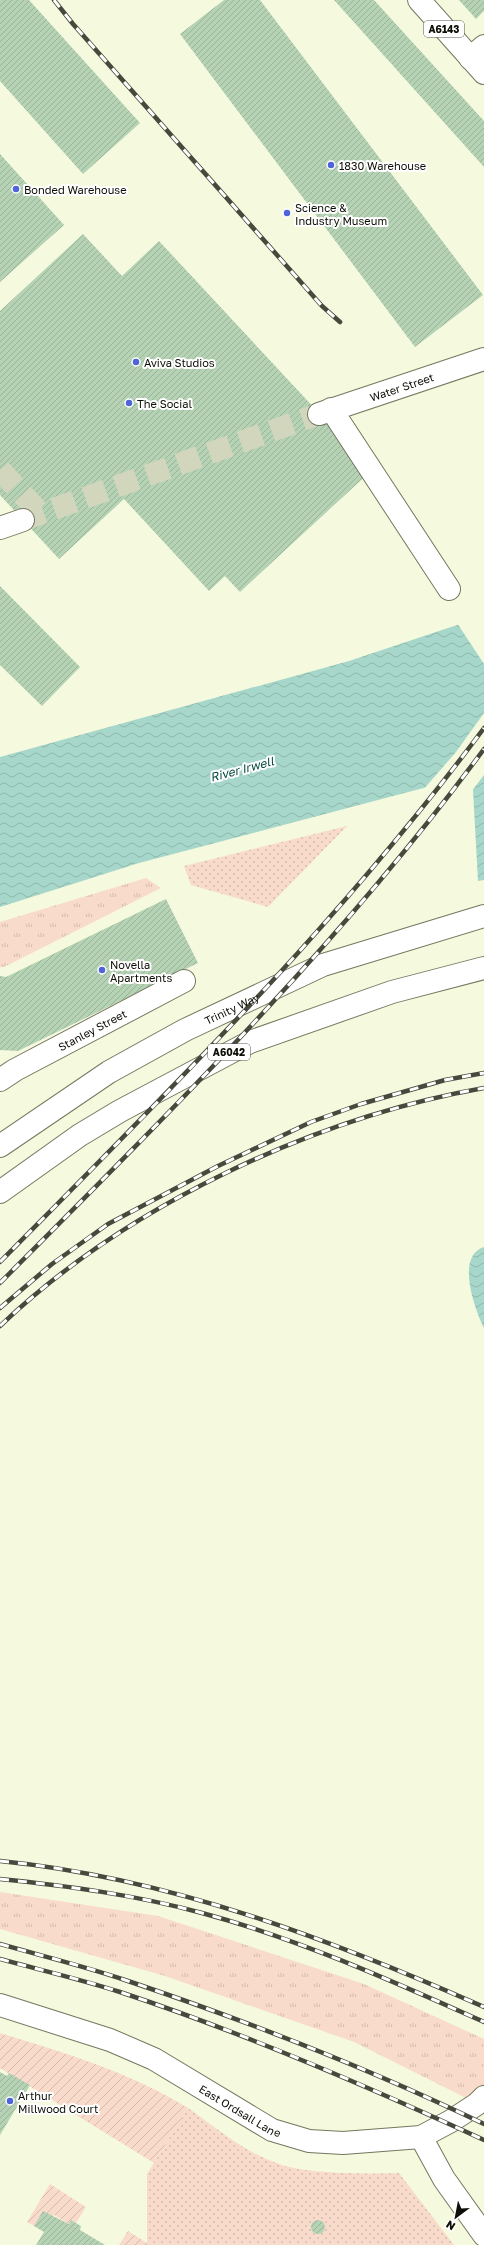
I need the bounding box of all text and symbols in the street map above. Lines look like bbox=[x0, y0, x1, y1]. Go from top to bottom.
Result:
road number: A6143 bbox=[424, 21, 464, 37]
place label: 1830 Warehouse bbox=[339, 159, 426, 172]
marker: 1830 Warehouse bbox=[326, 160, 336, 170]
place label: Bonded Warehouse bbox=[24, 183, 127, 196]
marker: Bonded Warehouse bbox=[11, 184, 21, 194]
place label: Science & Industry Museum bbox=[295, 201, 387, 227]
marker: Science & Industry Museum bbox=[282, 208, 292, 218]
place label: Aviva Studios bbox=[144, 356, 215, 369]
marker: Aviva Studios bbox=[131, 357, 141, 367]
street label: Water Street bbox=[368, 370, 435, 403]
place label: The Social bbox=[137, 397, 193, 410]
marker: The Social bbox=[124, 398, 134, 408]
water label: River Irwell bbox=[208, 753, 277, 785]
place label: Novella Apartments bbox=[110, 958, 172, 984]
marker: Novella Apartments bbox=[97, 965, 107, 975]
street label: Trinity Way bbox=[202, 990, 261, 1026]
street label: Stanley Street bbox=[56, 1006, 128, 1053]
road number: A6042 bbox=[208, 1044, 250, 1060]
street label: East Ordsall Lane bbox=[197, 2081, 283, 2139]
place label: Arthur Millwood Court bbox=[18, 2089, 99, 2115]
marker: Arthur Millwood Court bbox=[5, 2096, 15, 2106]
north arrow bbox=[436, 2197, 476, 2237]
text: N bbox=[443, 2218, 457, 2234]

